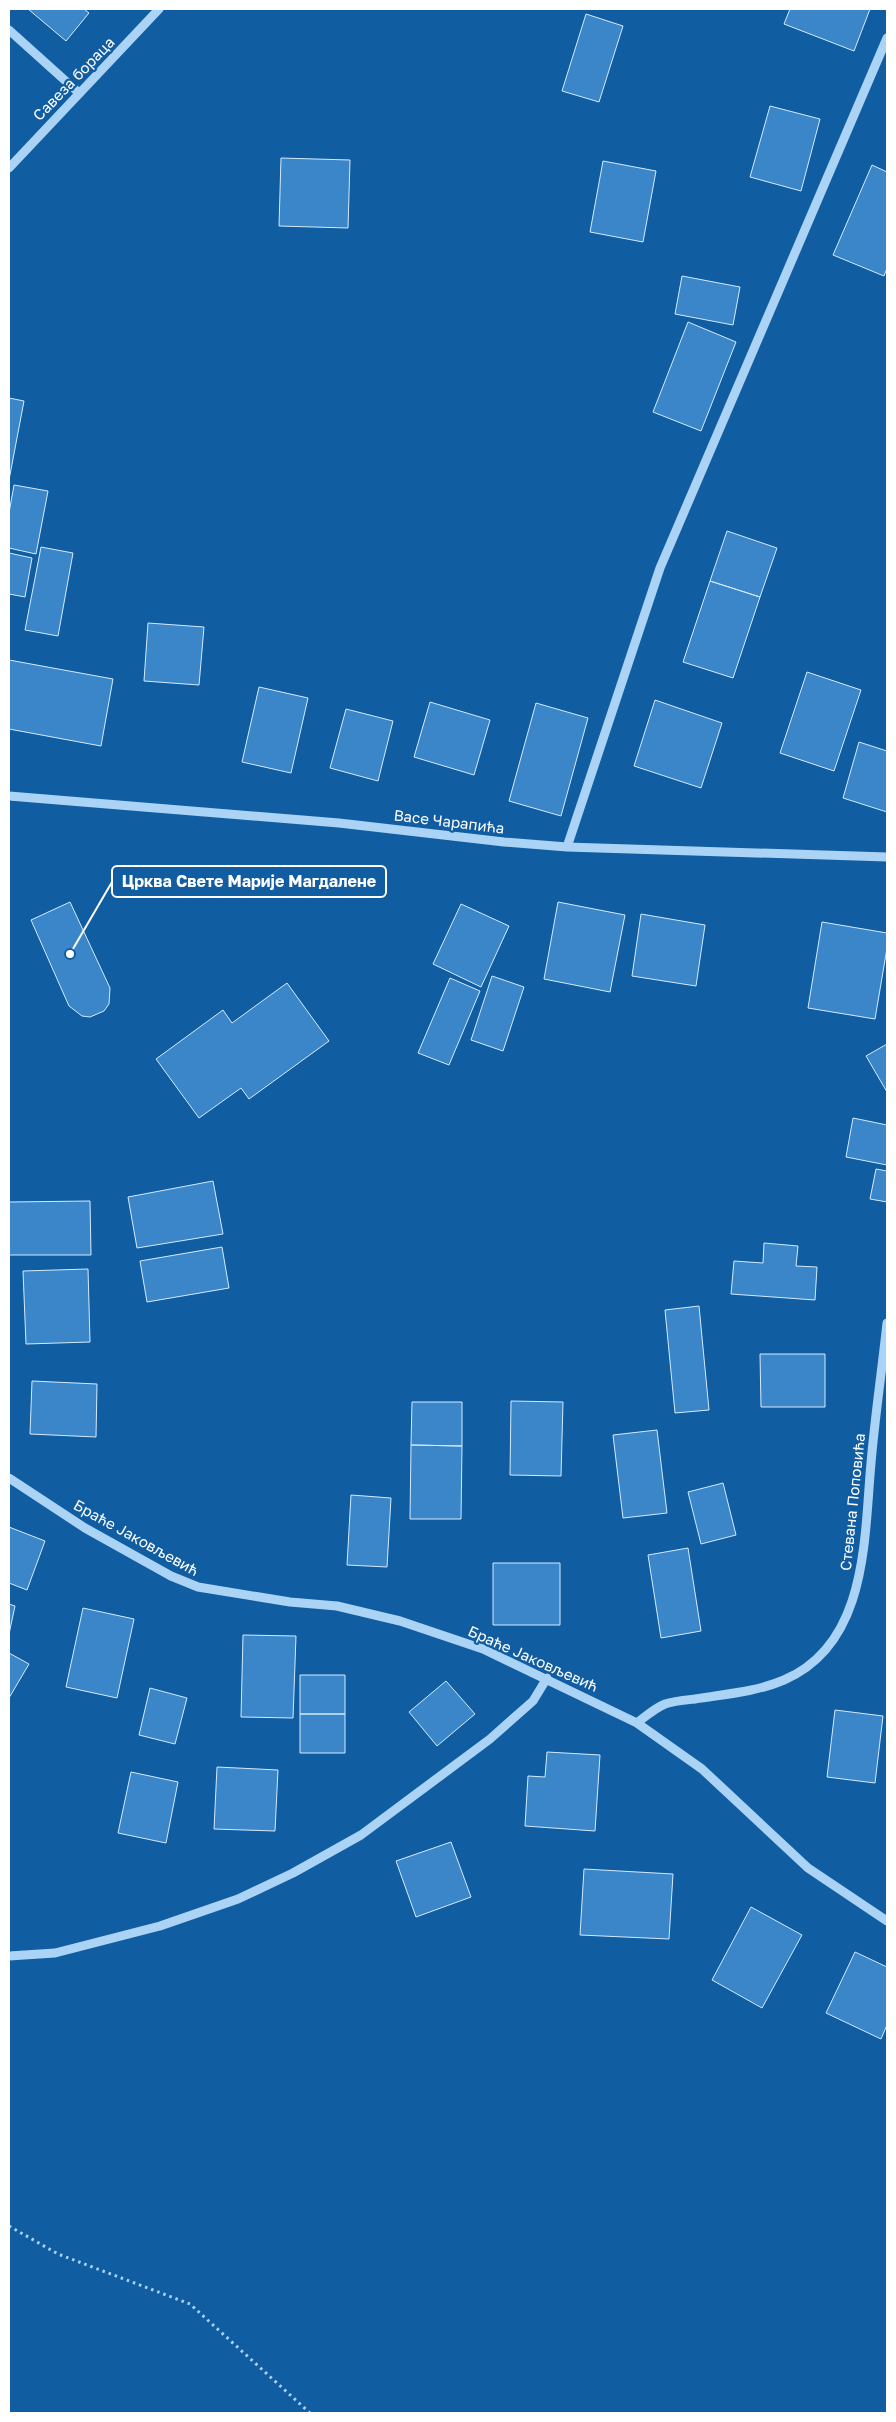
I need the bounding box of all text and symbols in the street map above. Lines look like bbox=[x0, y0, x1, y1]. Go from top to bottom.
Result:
street label: Савеза бораца bbox=[29, 33, 118, 124]
street label: Васе Чарапића bbox=[393, 805, 505, 837]
callout: Црква Свете Марије Магдалене bbox=[112, 866, 386, 897]
text: Црква Свете Марије Магдалене bbox=[122, 871, 376, 891]
street label: Стевана Поповића bbox=[836, 1432, 868, 1571]
street label: Браће Јаковљевић bbox=[71, 1495, 202, 1579]
street label: Браће Јаковљевић bbox=[466, 1621, 601, 1695]

